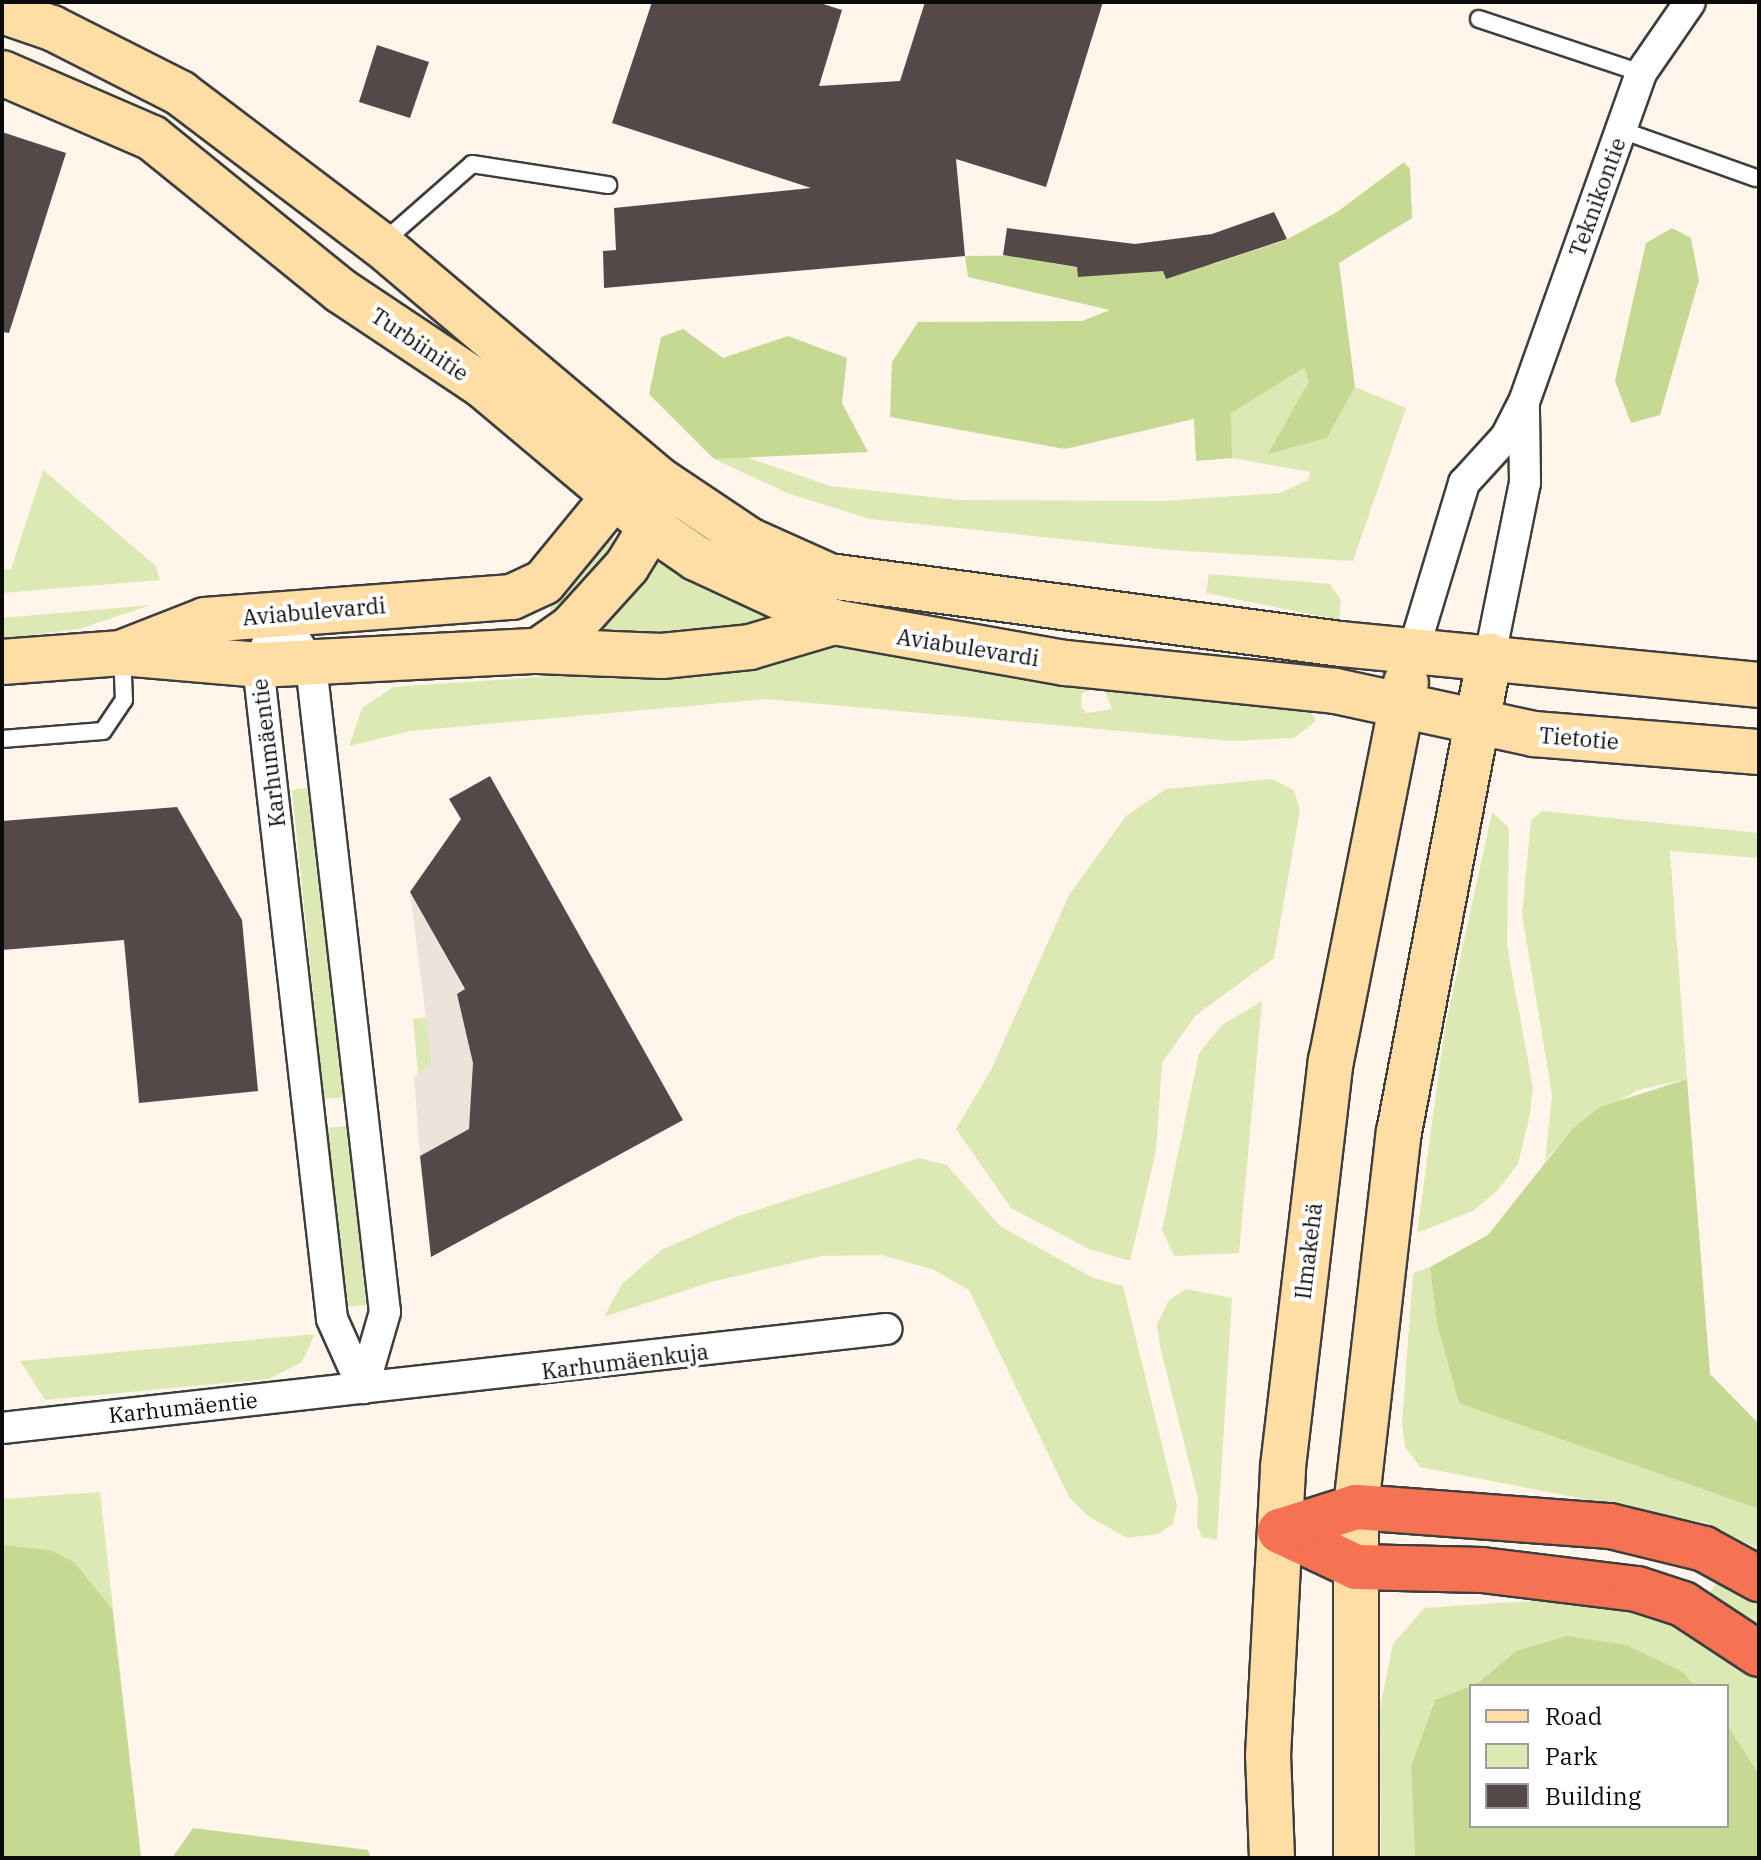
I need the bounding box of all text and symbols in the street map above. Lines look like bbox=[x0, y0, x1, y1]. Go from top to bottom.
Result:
street label: Teknikontie bbox=[1563, 134, 1631, 260]
street label: Turbiinitie bbox=[366, 302, 474, 386]
street label: Aviabulevardi bbox=[241, 592, 387, 630]
street label: Aviabulevardi bbox=[895, 623, 1041, 671]
street label: Karhumäentie bbox=[246, 677, 290, 829]
street label: Tietotie bbox=[1538, 721, 1620, 755]
street label: Ilmakehä bbox=[1289, 1201, 1327, 1301]
street label: Karhumäenkuja bbox=[540, 1338, 710, 1384]
street label: Karhumäentie bbox=[107, 1386, 259, 1428]
legend bbox=[1469, 1684, 1729, 1828]
text: Road bbox=[1545, 1700, 1602, 1732]
text: Park bbox=[1545, 1740, 1597, 1772]
text: Building bbox=[1545, 1780, 1641, 1812]

